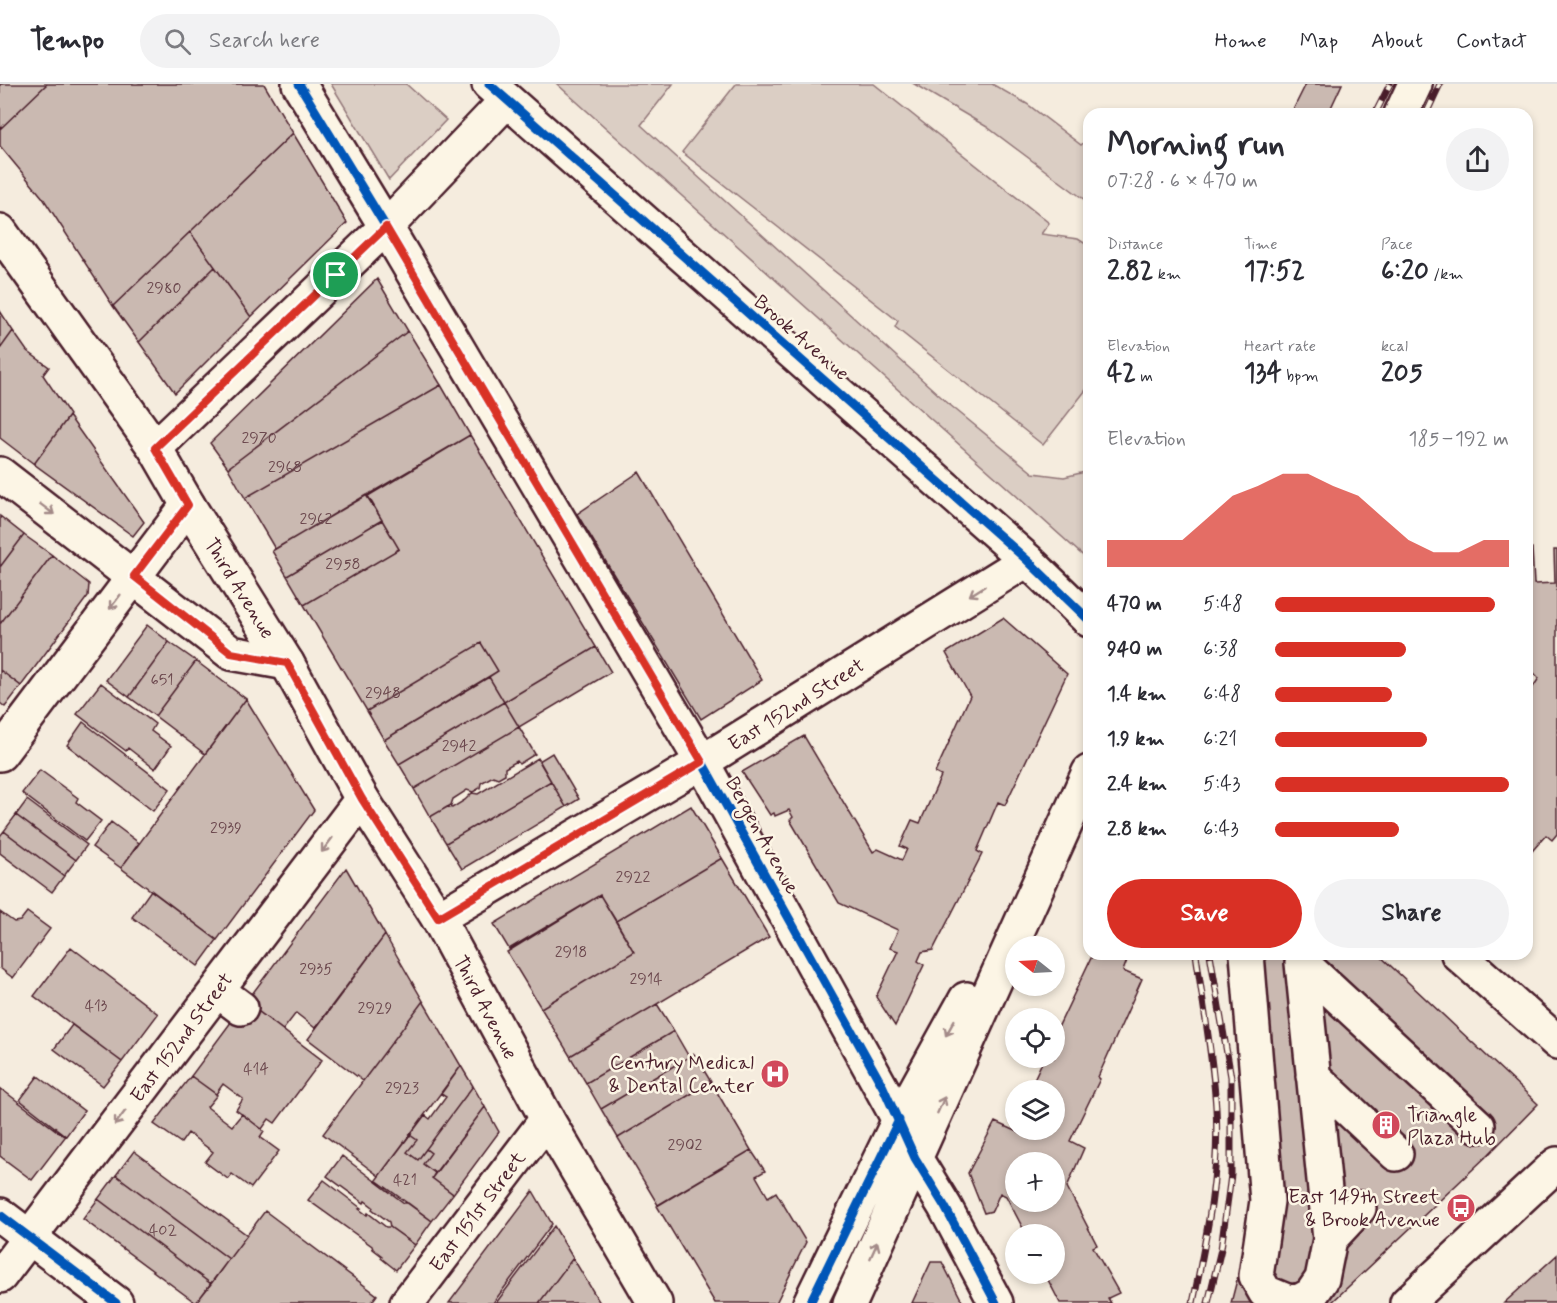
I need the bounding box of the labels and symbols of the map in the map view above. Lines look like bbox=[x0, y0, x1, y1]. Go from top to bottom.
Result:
pin bbox=[310, 249, 361, 300]
house number: 2980 bbox=[147, 278, 182, 299]
street label: Brook Avenue bbox=[748, 289, 854, 387]
house number: 2970 bbox=[241, 428, 277, 449]
house number: 2968 bbox=[268, 457, 302, 478]
one-way arrow bbox=[38, 503, 54, 516]
house number: 2962 bbox=[300, 509, 333, 530]
street label: Third Avenue bbox=[197, 533, 280, 644]
house number: 2958 bbox=[325, 554, 361, 575]
one-way arrow bbox=[969, 585, 986, 597]
one-way arrow bbox=[108, 594, 121, 610]
street label: East 152nd Street bbox=[723, 652, 870, 758]
house number: 651 bbox=[151, 670, 173, 691]
house number: 2948 bbox=[365, 683, 401, 704]
house number: 2942 bbox=[442, 736, 476, 757]
street label: Bergen Avenue bbox=[717, 772, 805, 900]
house number: 2939 bbox=[210, 818, 242, 839]
one-way arrow bbox=[321, 837, 333, 853]
house number: 2922 bbox=[616, 867, 651, 888]
north arrow bbox=[1005, 936, 1065, 996]
house number: 2918 bbox=[555, 942, 587, 963]
street label: Third Avenue bbox=[446, 951, 523, 1064]
house number: 2935 bbox=[299, 959, 333, 980]
street label: East 152nd Street bbox=[124, 967, 240, 1108]
house number: 2914 bbox=[630, 969, 662, 990]
house number: 413 bbox=[85, 996, 108, 1017]
house number: 2929 bbox=[358, 998, 393, 1019]
one-way arrow bbox=[944, 1019, 956, 1036]
place label: Century Medical & Dental Center bbox=[609, 1050, 755, 1100]
hospital icon: Century Medical & Dental Center bbox=[759, 1058, 791, 1090]
house number: 414 bbox=[243, 1059, 269, 1080]
house number: 2923 bbox=[385, 1078, 419, 1099]
one-way arrow bbox=[935, 1097, 947, 1115]
place label: Triangle Plaza Hub bbox=[1407, 1102, 1496, 1152]
one-way arrow bbox=[114, 1109, 126, 1125]
building icon: Triangle Plaza Hub bbox=[1370, 1109, 1402, 1141]
house number: 2902 bbox=[668, 1135, 703, 1156]
street label: East 151st Street bbox=[424, 1146, 533, 1278]
house number: 421 bbox=[393, 1170, 417, 1191]
place label: East 149th Street & Brook Avenue bbox=[1288, 1184, 1440, 1234]
bus stop icon: East 149th Street & Brook Avenue bbox=[1445, 1192, 1477, 1224]
house number: 402 bbox=[149, 1220, 177, 1241]
one-way arrow bbox=[869, 1241, 881, 1259]

